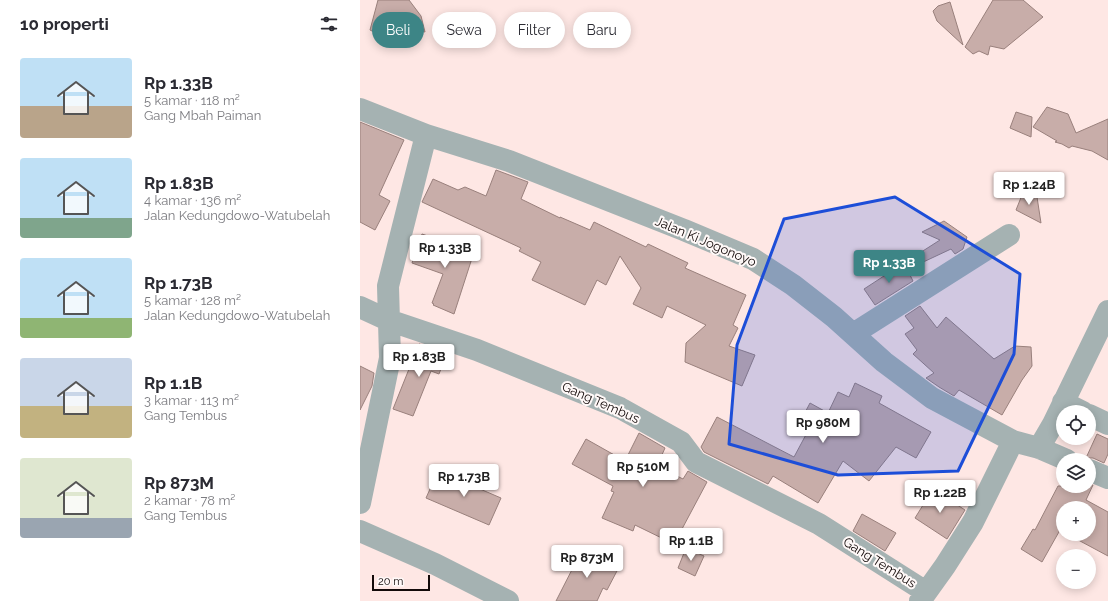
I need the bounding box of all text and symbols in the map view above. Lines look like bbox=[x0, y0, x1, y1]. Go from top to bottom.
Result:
chip: Beli bbox=[372, 12, 424, 48]
chip: Sewa bbox=[432, 12, 496, 48]
chip: Filter bbox=[504, 12, 565, 48]
chip: Baru bbox=[573, 12, 631, 48]
icon: filters bbox=[318, 13, 340, 35]
text: 10 properti bbox=[20, 14, 109, 34]
text: Rp 1.33B bbox=[144, 73, 213, 93]
icon: home bbox=[52, 74, 100, 122]
text: 5 kamar · 118 m² bbox=[144, 93, 240, 108]
text: Gang Mbah Paiman bbox=[144, 108, 261, 123]
pin: Rp 1.24B bbox=[988, 172, 1070, 206]
text: Rp 1.83B bbox=[144, 173, 214, 193]
icon: home bbox=[52, 174, 100, 222]
text: Rp 1.24B bbox=[1003, 177, 1055, 192]
text: 4 kamar · 136 m² bbox=[144, 193, 241, 208]
text: Jalan Kedungdowo-Watubelah bbox=[144, 208, 330, 223]
street label: Jalan Ki Jogonoyo bbox=[653, 213, 759, 270]
pin: Rp 1.33B bbox=[404, 235, 486, 269]
text: Rp 1.33B bbox=[419, 240, 471, 255]
pin: Rp 1.33B bbox=[848, 250, 930, 284]
text: Rp 1.33B bbox=[863, 255, 915, 270]
text: Rp 1.73B bbox=[144, 273, 213, 293]
icon: home bbox=[52, 274, 100, 322]
text: 5 kamar · 128 m² bbox=[144, 293, 241, 308]
text: Jalan Kedungdowo-Watubelah bbox=[144, 308, 330, 323]
pin: Rp 1.83B bbox=[378, 344, 460, 378]
text: Rp 1.83B bbox=[392, 349, 446, 364]
text: Rp 1.1B bbox=[144, 373, 202, 393]
icon: home bbox=[52, 374, 100, 422]
street label: Gang Tembus bbox=[560, 379, 642, 426]
text: 3 kamar · 113 m² bbox=[144, 393, 239, 408]
map controls bbox=[1056, 405, 1096, 589]
button: locate bbox=[1056, 405, 1096, 445]
text: Gang Tembus bbox=[144, 408, 227, 423]
pin: Rp 980M bbox=[786, 410, 860, 444]
text: Rp 980M bbox=[796, 415, 850, 430]
button: layers bbox=[1056, 453, 1096, 493]
pin: Rp 510M bbox=[606, 454, 680, 488]
text: Rp 510M bbox=[617, 459, 669, 474]
pin: Rp 1.73B bbox=[423, 464, 505, 498]
text: Rp 1.73B bbox=[438, 469, 490, 484]
text: Rp 873M bbox=[144, 473, 214, 493]
icon: home bbox=[52, 474, 100, 522]
pin: Rp 1.22B bbox=[899, 480, 981, 514]
text: Rp 1.22B bbox=[914, 485, 966, 500]
text: 2 kamar · 78 m² bbox=[144, 493, 235, 508]
button: + bbox=[1056, 501, 1096, 541]
text: Gang Tembus bbox=[144, 508, 227, 523]
pin: Rp 1.1B bbox=[654, 528, 728, 562]
text: Rp 1.1B bbox=[669, 533, 713, 548]
street label: Gang Tembus bbox=[841, 534, 919, 591]
pin: Rp 873M bbox=[550, 545, 624, 579]
button: − bbox=[1056, 549, 1096, 589]
text: Rp 873M bbox=[560, 550, 614, 565]
scale bar bbox=[372, 573, 430, 592]
text: 20 m bbox=[378, 575, 403, 588]

